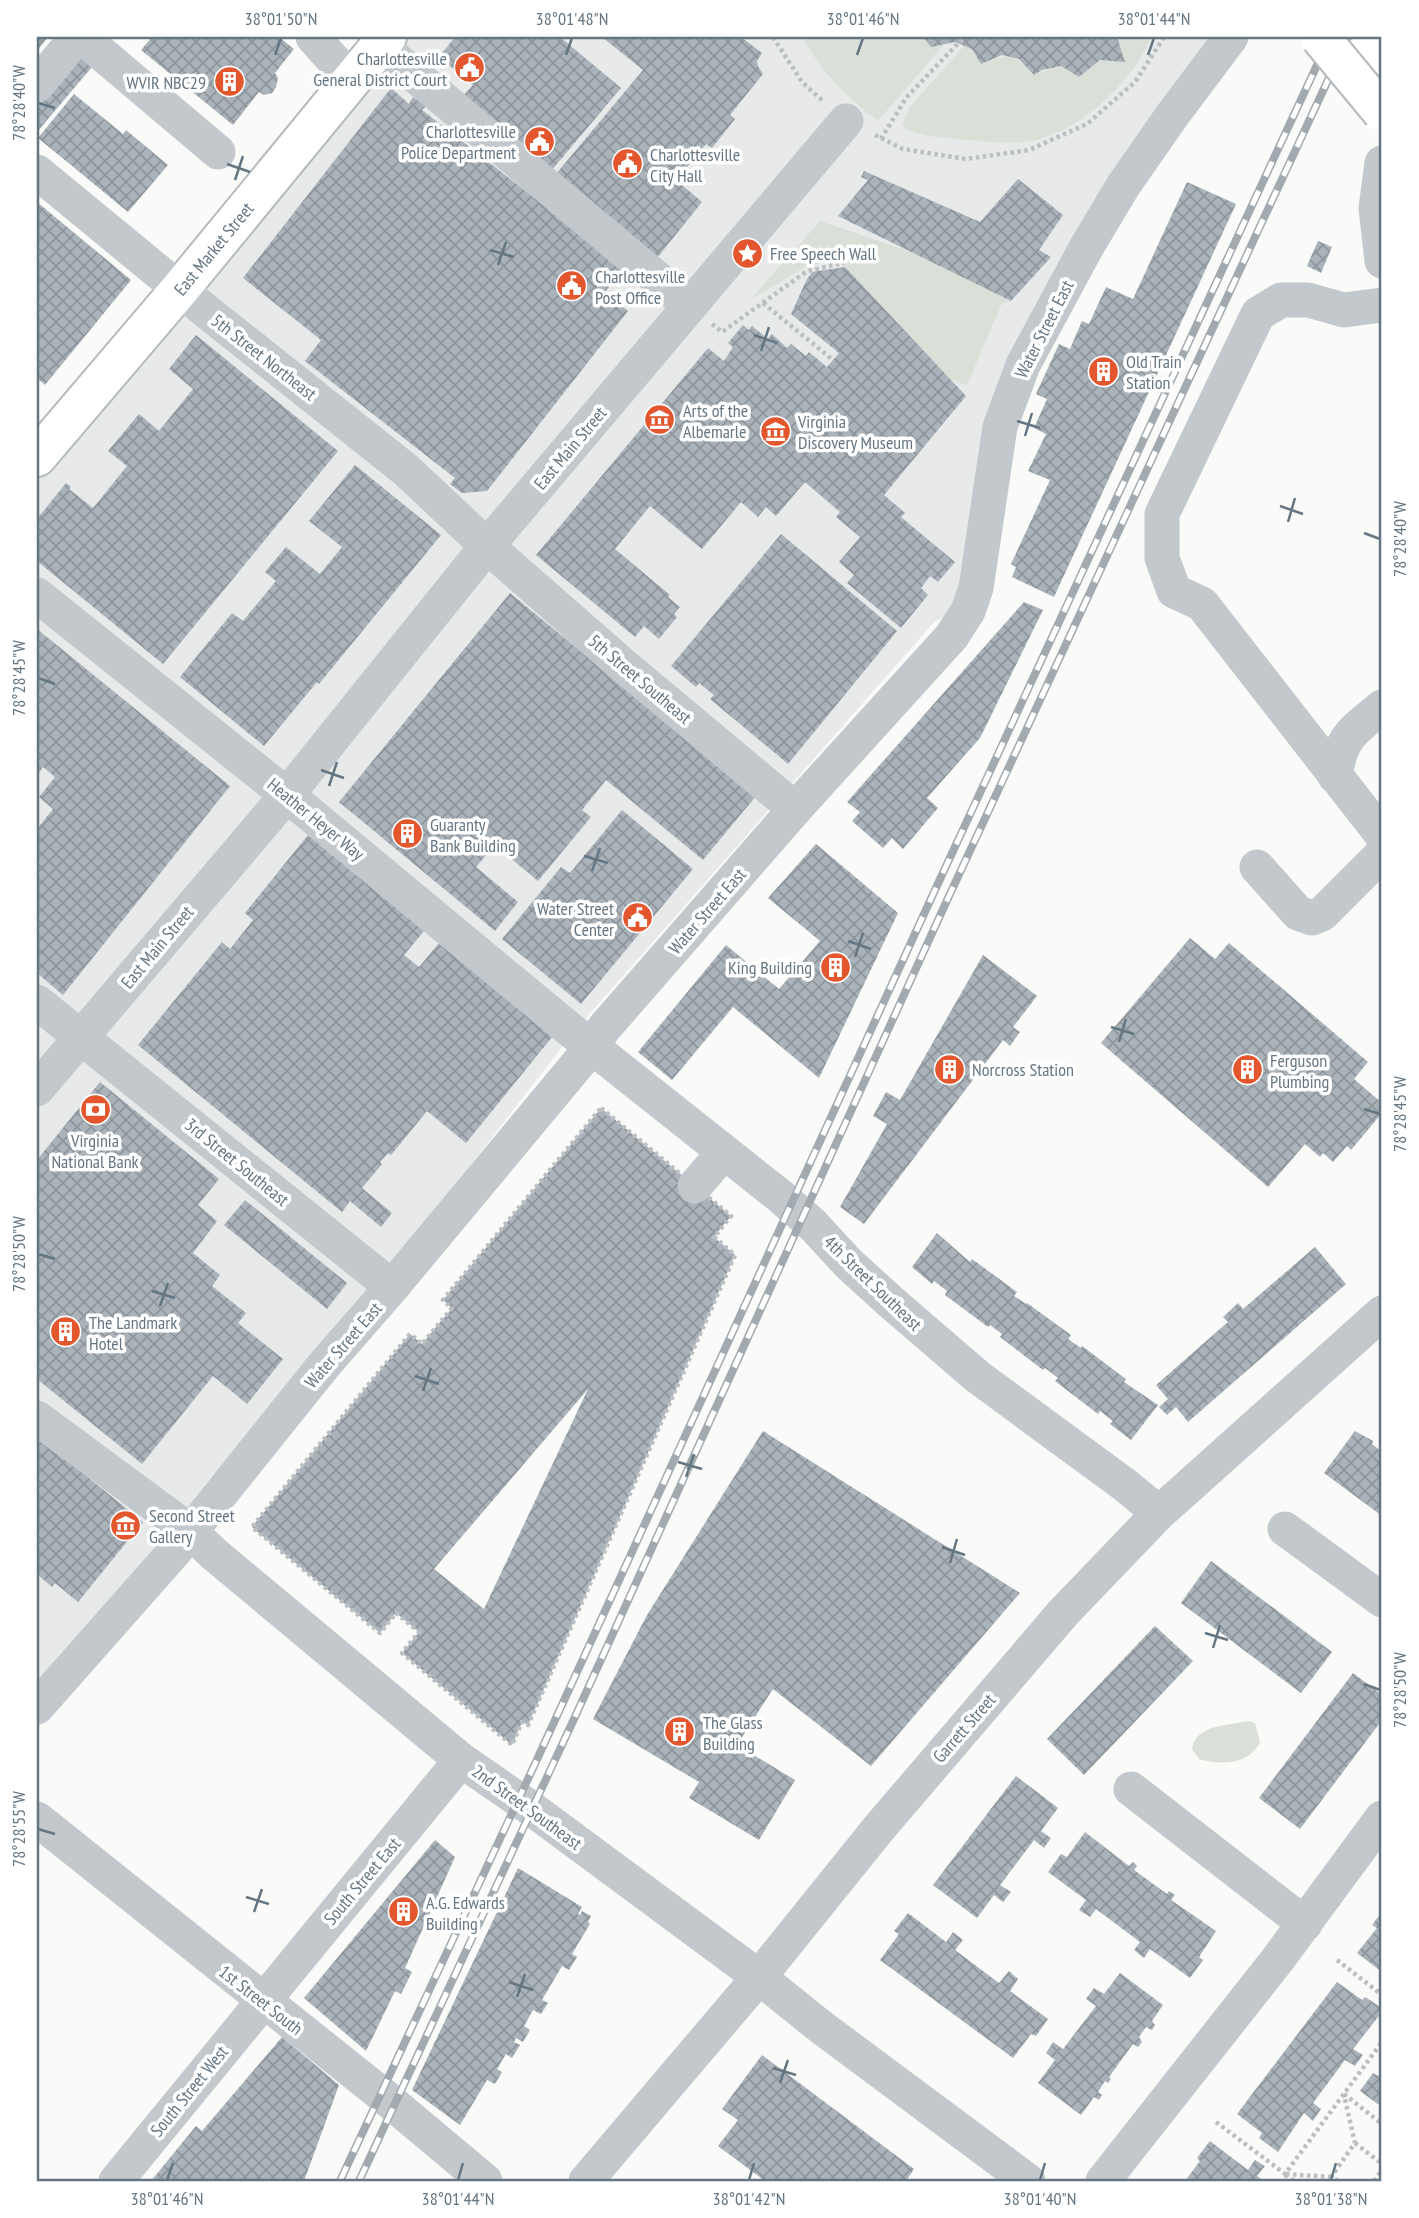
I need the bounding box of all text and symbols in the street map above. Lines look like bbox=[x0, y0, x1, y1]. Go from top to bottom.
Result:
text: 38°01'50"N bbox=[245, 7, 317, 30]
text: 38°01'48"N bbox=[536, 7, 608, 30]
text: 38°01'46"N bbox=[827, 7, 899, 30]
text: 38°01'44"N bbox=[1118, 7, 1190, 30]
place label: Charlottesville General District Court bbox=[313, 47, 447, 91]
public building icon: Charlottesville General District Court bbox=[453, 51, 487, 85]
text: 78°28'40"W bbox=[7, 65, 30, 141]
building icon: WVIR NBC29 bbox=[212, 65, 246, 99]
place label: WVIR NBC29 bbox=[126, 71, 206, 94]
place label: Charlottesville Police Department bbox=[401, 120, 516, 164]
public building icon: Charlottesville Police Department bbox=[522, 124, 556, 158]
place label: Charlottesville City Hall bbox=[650, 143, 740, 187]
public building icon: Charlottesville City Hall bbox=[610, 147, 644, 181]
street label: East Market Street bbox=[168, 197, 258, 300]
place icon: Free Speech Wall bbox=[730, 236, 764, 270]
place label: Free Speech Wall bbox=[770, 242, 877, 265]
place label: Charlottesville Post Office bbox=[595, 265, 685, 309]
public building icon: Charlottesville Post Office bbox=[555, 269, 589, 303]
street label: Water Street East bbox=[1010, 276, 1078, 382]
street label: 5th Street Northeast bbox=[207, 309, 321, 405]
place label: Old Train Station bbox=[1126, 350, 1182, 394]
building icon: Old Train Station bbox=[1086, 354, 1120, 388]
place label: Arts of the Albemarle bbox=[683, 399, 748, 443]
street label: East Main Street bbox=[529, 402, 611, 494]
museum icon: Arts of the Albemarle bbox=[643, 403, 677, 437]
place label: Virginia Discovery Museum bbox=[797, 410, 913, 454]
museum icon: Virginia Discovery Museum bbox=[758, 414, 792, 448]
text: 78°28'40"W bbox=[1388, 501, 1411, 577]
street label: 5th Street Southeast bbox=[584, 629, 696, 729]
text: 78°28'45"W bbox=[7, 640, 30, 716]
street label: Heather Heyer Way bbox=[263, 773, 369, 865]
place label: Guaranty Bank Building bbox=[430, 813, 516, 857]
building icon: Guaranty Bank Building bbox=[390, 817, 424, 851]
street label: Water Street East bbox=[663, 863, 751, 959]
place label: Water Street Center bbox=[537, 897, 614, 941]
street label: East Main Street bbox=[116, 901, 198, 993]
public building icon: Water Street Center bbox=[620, 901, 654, 935]
building icon: King Building bbox=[818, 950, 852, 984]
place label: King Building bbox=[728, 956, 812, 979]
place label: Ferguson Plumbing bbox=[1270, 1049, 1329, 1093]
building icon: Norcross Station bbox=[932, 1052, 966, 1086]
building icon: Ferguson Plumbing bbox=[1230, 1053, 1264, 1087]
place label: Norcross Station bbox=[972, 1058, 1074, 1081]
text: 78°28'45"W bbox=[1388, 1076, 1411, 1152]
bank icon: Virginia National Bank bbox=[78, 1092, 112, 1126]
street label: 3rd Street Southeast bbox=[180, 1113, 294, 1211]
place label: Virginia National Bank bbox=[51, 1129, 139, 1173]
text: 78°28'50"W bbox=[7, 1216, 30, 1292]
street label: 4th Street Southeast bbox=[819, 1230, 927, 1336]
street label: Water Street East bbox=[299, 1297, 387, 1393]
place label: The Landmark Hotel bbox=[89, 1311, 177, 1355]
building icon: The Landmark Hotel bbox=[49, 1315, 83, 1349]
place label: Second Street Gallery bbox=[149, 1504, 235, 1548]
museum icon: Second Street Gallery bbox=[109, 1508, 143, 1542]
text: 78°28'50"W bbox=[1388, 1652, 1411, 1728]
street label: Garrett Street bbox=[928, 1689, 1000, 1767]
place label: The Glass Building bbox=[703, 1711, 763, 1755]
building icon: The Glass Building bbox=[663, 1715, 697, 1749]
street label: 2nd Street Southeast bbox=[467, 1759, 587, 1855]
text: 78°28'55"W bbox=[7, 1791, 30, 1867]
street label: South Street East bbox=[319, 1833, 405, 1929]
place label: A.G. Edwards Building bbox=[426, 1891, 505, 1935]
building icon: A.G. Edwards Building bbox=[386, 1895, 420, 1929]
street label: 1st Street South bbox=[214, 1960, 308, 2040]
street label: South Street West bbox=[145, 2041, 233, 2141]
text: 38°01'46"N bbox=[131, 2187, 203, 2210]
text: 38°01'44"N bbox=[422, 2187, 494, 2210]
text: 38°01'42"N bbox=[713, 2187, 785, 2210]
text: 38°01'40"N bbox=[1004, 2187, 1076, 2210]
text: 38°01'38"N bbox=[1295, 2187, 1367, 2210]

